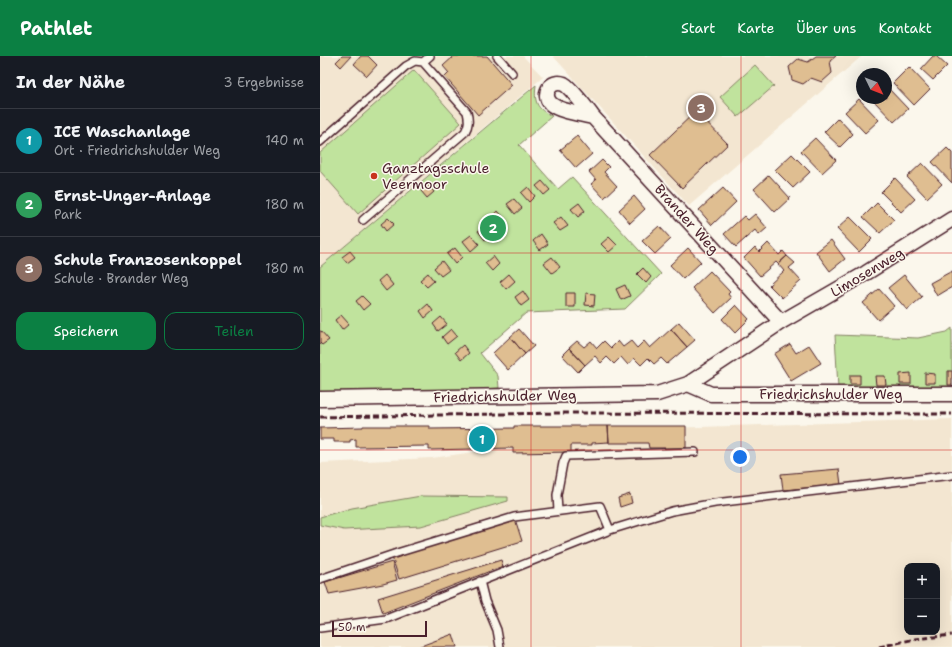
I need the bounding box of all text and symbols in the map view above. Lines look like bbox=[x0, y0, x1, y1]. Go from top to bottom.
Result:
text: Pathlet bbox=[20, 16, 92, 41]
text: Start bbox=[681, 19, 715, 37]
text: Karte bbox=[737, 19, 774, 37]
text: Über uns bbox=[796, 19, 856, 37]
text: Kontakt bbox=[878, 19, 932, 37]
north arrow bbox=[856, 68, 892, 104]
text: In der Nähe bbox=[16, 71, 125, 93]
text: 3 Ergebnisse bbox=[224, 74, 304, 91]
pin: 3 bbox=[688, 93, 714, 123]
text: ICE Waschanlage bbox=[54, 122, 190, 142]
text: 1 bbox=[26, 132, 32, 149]
text: 140 m bbox=[265, 132, 304, 149]
text: Ort · Friedrichshulder Weg bbox=[54, 142, 220, 159]
place label: Ganztagsschule Veermoor bbox=[382, 159, 489, 193]
marker: Ganztagsschule Veermoor bbox=[369, 171, 379, 181]
street label: Brander Weg bbox=[651, 180, 723, 258]
text: Ernst-Unger-Anlage bbox=[54, 186, 211, 206]
text: 2 bbox=[24, 196, 34, 213]
text: 180 m bbox=[265, 196, 304, 213]
text: Park bbox=[54, 206, 82, 223]
pin: 2 bbox=[480, 213, 506, 243]
street label: Limosenweg bbox=[827, 243, 907, 301]
text: Schule Franzosenkoppel bbox=[54, 250, 242, 270]
text: 3 bbox=[24, 260, 34, 277]
text: 180 m bbox=[265, 260, 304, 277]
text: Schule · Brander Weg bbox=[54, 270, 188, 287]
button: Speichern bbox=[16, 312, 156, 350]
button: Teilen bbox=[164, 312, 304, 350]
street label: Friedrichshulder Weg bbox=[759, 385, 903, 403]
street label: Friedrichshulder Weg bbox=[433, 386, 577, 406]
pin: 1 bbox=[469, 424, 495, 454]
your location bbox=[730, 447, 750, 467]
map controls bbox=[904, 563, 940, 635]
button: + bbox=[904, 563, 940, 599]
button: − bbox=[904, 599, 940, 635]
scale bar bbox=[332, 619, 427, 638]
text: 50 m bbox=[338, 620, 366, 635]

